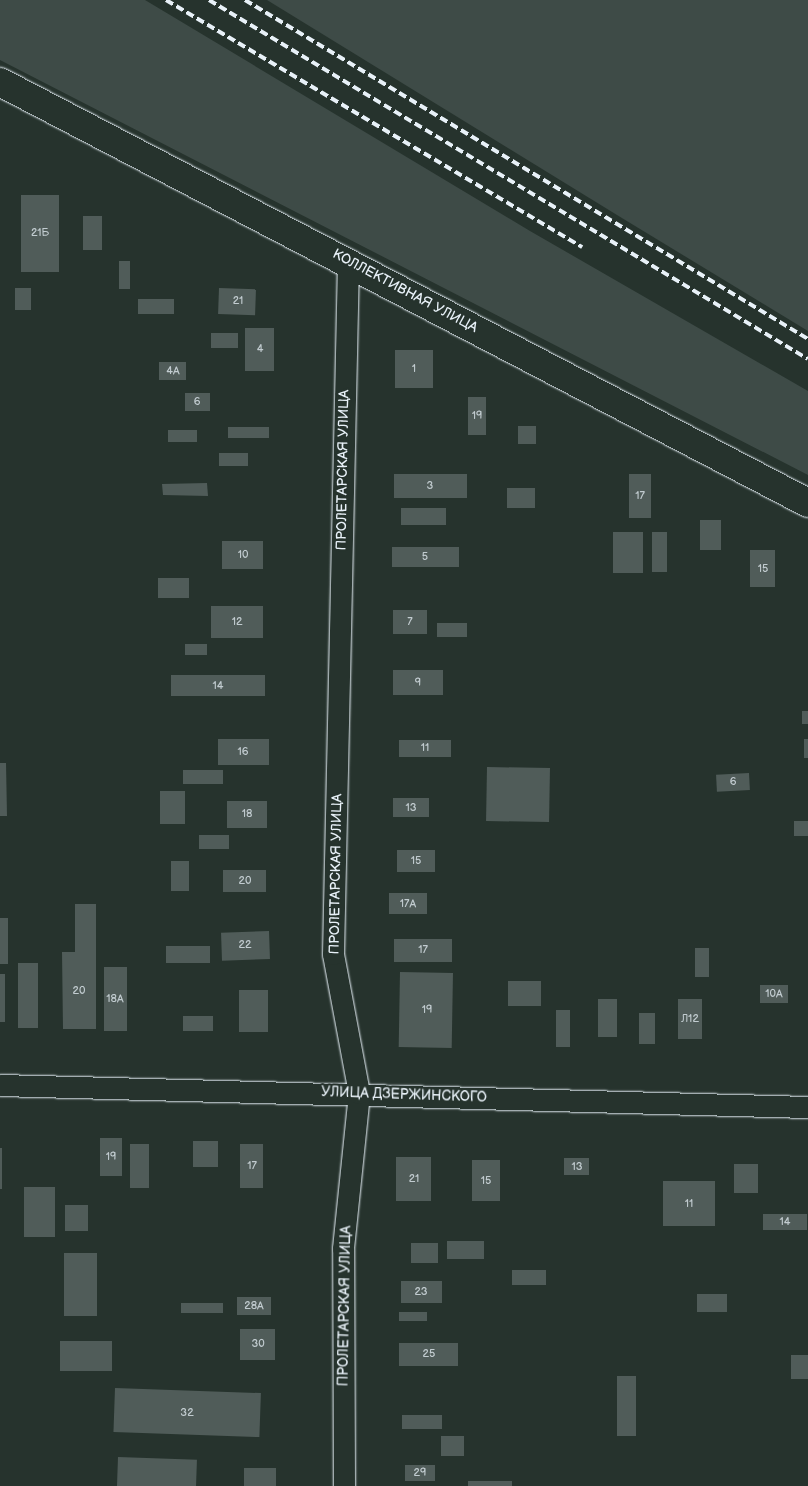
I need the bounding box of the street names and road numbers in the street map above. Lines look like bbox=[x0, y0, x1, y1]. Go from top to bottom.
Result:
street label: КОЛЛЕКТИВНАЯ УЛИЦА bbox=[330, 246, 480, 336]
street label: ПРОЛЕТАРСКАЯ УЛИЦА bbox=[333, 389, 353, 551]
street label: ПРОЛЕТАРСКАЯ УЛИЦА bbox=[326, 793, 346, 955]
street label: УЛИЦА ДЗЕРЖИНСКОГО bbox=[321, 1084, 487, 1106]
street label: ПРОЛЕТАРСКАЯ УЛИЦА bbox=[335, 1225, 355, 1387]

